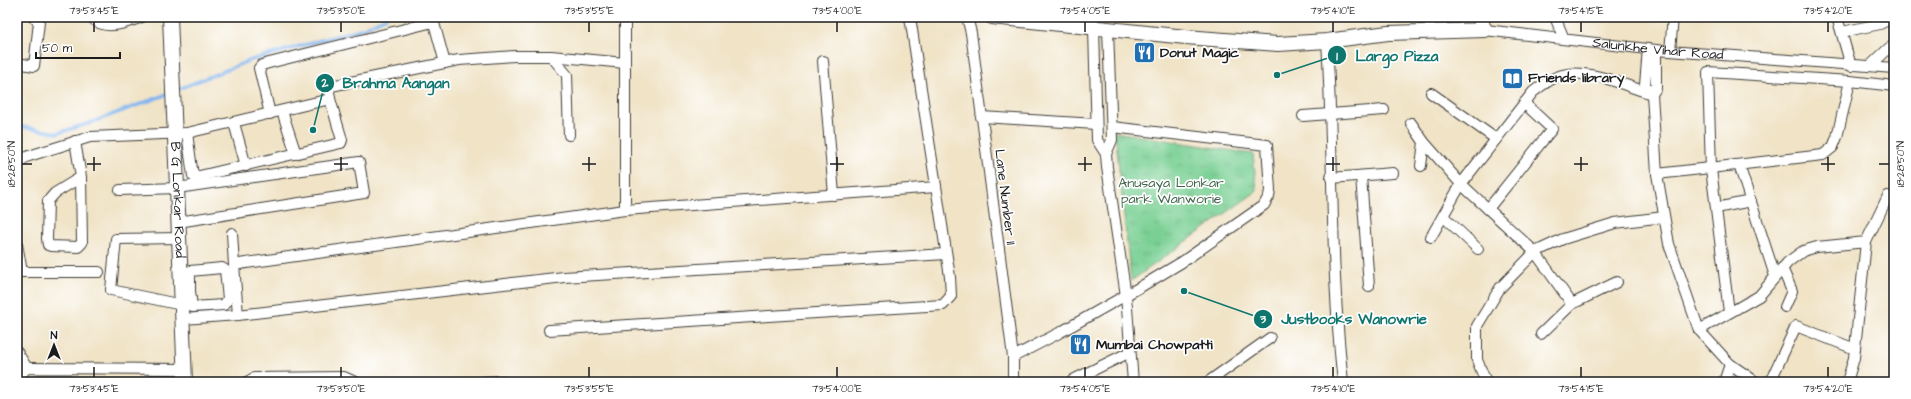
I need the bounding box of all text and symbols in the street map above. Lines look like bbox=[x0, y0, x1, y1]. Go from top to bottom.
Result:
text: 73°53'45"E bbox=[69, 4, 119, 18]
text: 73°53'50"E bbox=[317, 4, 366, 18]
text: 73°53'55"E bbox=[564, 4, 614, 18]
text: 73°54'00"E bbox=[812, 4, 862, 18]
text: 73°54'05"E bbox=[1060, 4, 1110, 18]
text: 73°54'10"E bbox=[1311, 4, 1355, 18]
text: 73°54'15"E bbox=[1558, 4, 1604, 18]
text: 73°54'20"E bbox=[1803, 4, 1853, 18]
street label: Salunkhe Vihar Road bbox=[1591, 33, 1724, 65]
scale bar bbox=[36, 34, 120, 60]
text: 50 m bbox=[42, 40, 73, 57]
restaurant icon: Donut Magic bbox=[1132, 40, 1158, 66]
callout: Largo Pizza bbox=[1327, 42, 1446, 69]
place label: Donut Magic bbox=[1160, 43, 1239, 64]
text: Largo Pizza bbox=[1356, 46, 1439, 69]
text: 1 bbox=[1336, 48, 1338, 65]
library icon: Friends library bbox=[1500, 65, 1526, 91]
place label: Friends library bbox=[1528, 68, 1625, 88]
callout: Brahma Aangan bbox=[315, 70, 458, 97]
text: Brahma Aangan bbox=[343, 73, 450, 96]
text: 2 bbox=[321, 75, 329, 92]
text: 18°28'50"N bbox=[5, 141, 19, 187]
street label: B G Lonkar Road bbox=[165, 141, 190, 259]
text: 18°28'50"N bbox=[1894, 141, 1908, 187]
street label: Lane Number 11 bbox=[989, 148, 1021, 246]
park label: Anusaya Lonkar park Wanworie bbox=[1118, 173, 1224, 209]
callout: Justbooks Wanowrie bbox=[1253, 305, 1435, 332]
text: Justbooks Wanowrie bbox=[1280, 309, 1427, 330]
text: 3 bbox=[1259, 311, 1267, 328]
north arrow bbox=[34, 325, 74, 365]
text: N bbox=[51, 328, 58, 343]
restaurant icon: Mumbai Chowpatti bbox=[1068, 332, 1094, 358]
place label: Mumbai Chowpatti bbox=[1096, 335, 1214, 355]
text: 73°53'45"E bbox=[69, 382, 119, 396]
text: 73°53'50"E bbox=[317, 382, 366, 396]
text: 73°53'55"E bbox=[564, 382, 614, 396]
text: 73°54'00"E bbox=[812, 382, 862, 396]
text: 73°54'05"E bbox=[1060, 382, 1110, 396]
text: 73°54'10"E bbox=[1311, 382, 1355, 396]
text: 73°54'15"E bbox=[1558, 382, 1604, 396]
text: 73°54'20"E bbox=[1803, 382, 1853, 396]

